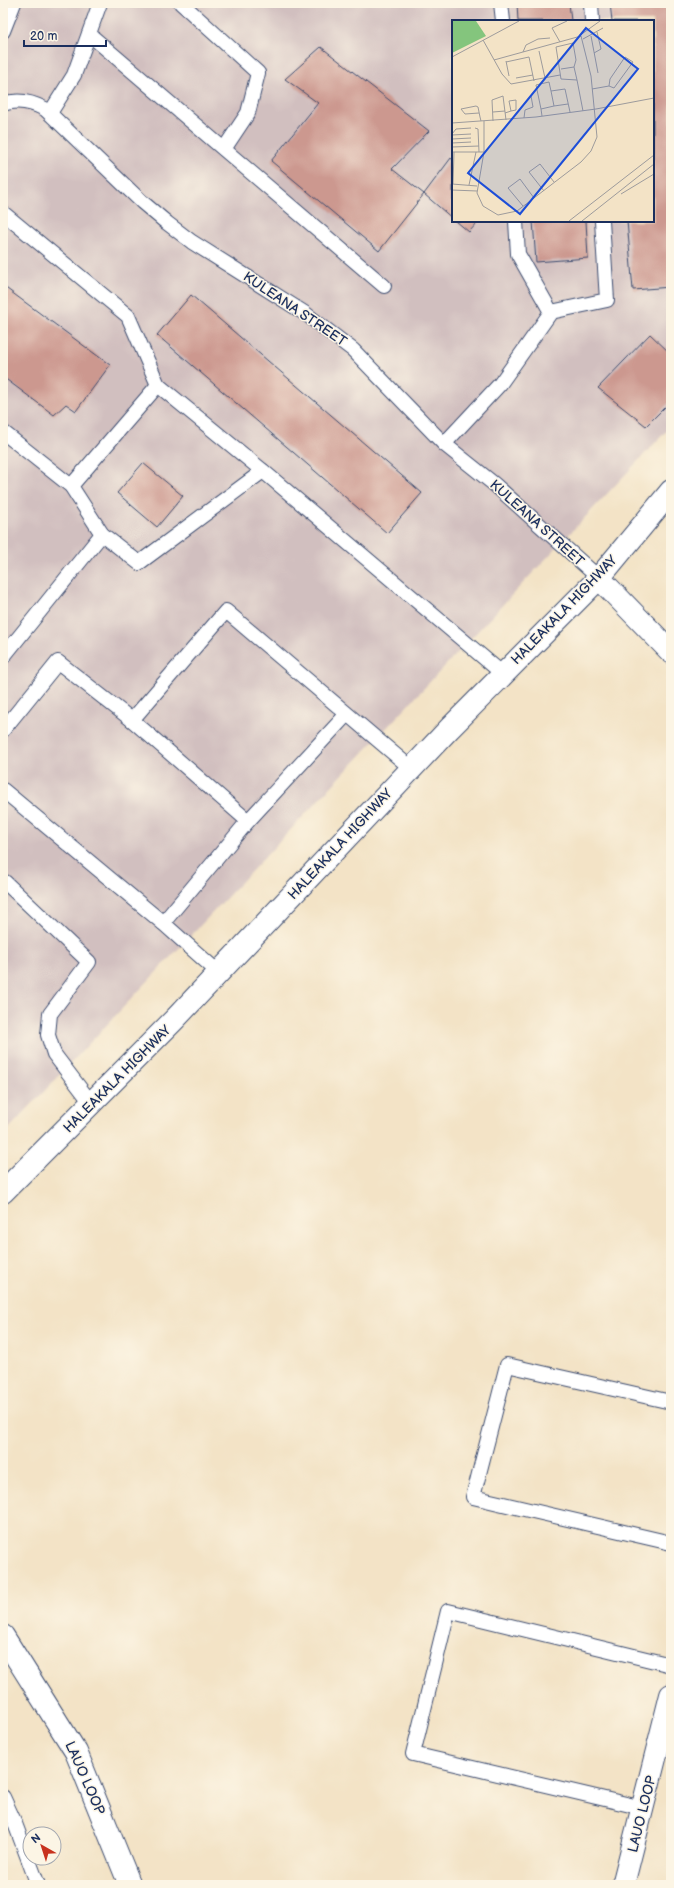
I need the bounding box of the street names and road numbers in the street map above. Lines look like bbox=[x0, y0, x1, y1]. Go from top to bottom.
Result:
street label: KULEANA STREET bbox=[240, 268, 350, 350]
street label: KULEANA STREET bbox=[486, 476, 588, 570]
street label: HALEAKALA HIGHWAY bbox=[507, 551, 621, 668]
street label: HALEAKALA HIGHWAY bbox=[284, 785, 396, 903]
street label: HALEAKALA HIGHWAY bbox=[60, 1021, 175, 1136]
street label: LAUO LOOP bbox=[61, 1739, 109, 1818]
street label: LAUO LOOP bbox=[624, 1774, 660, 1854]

